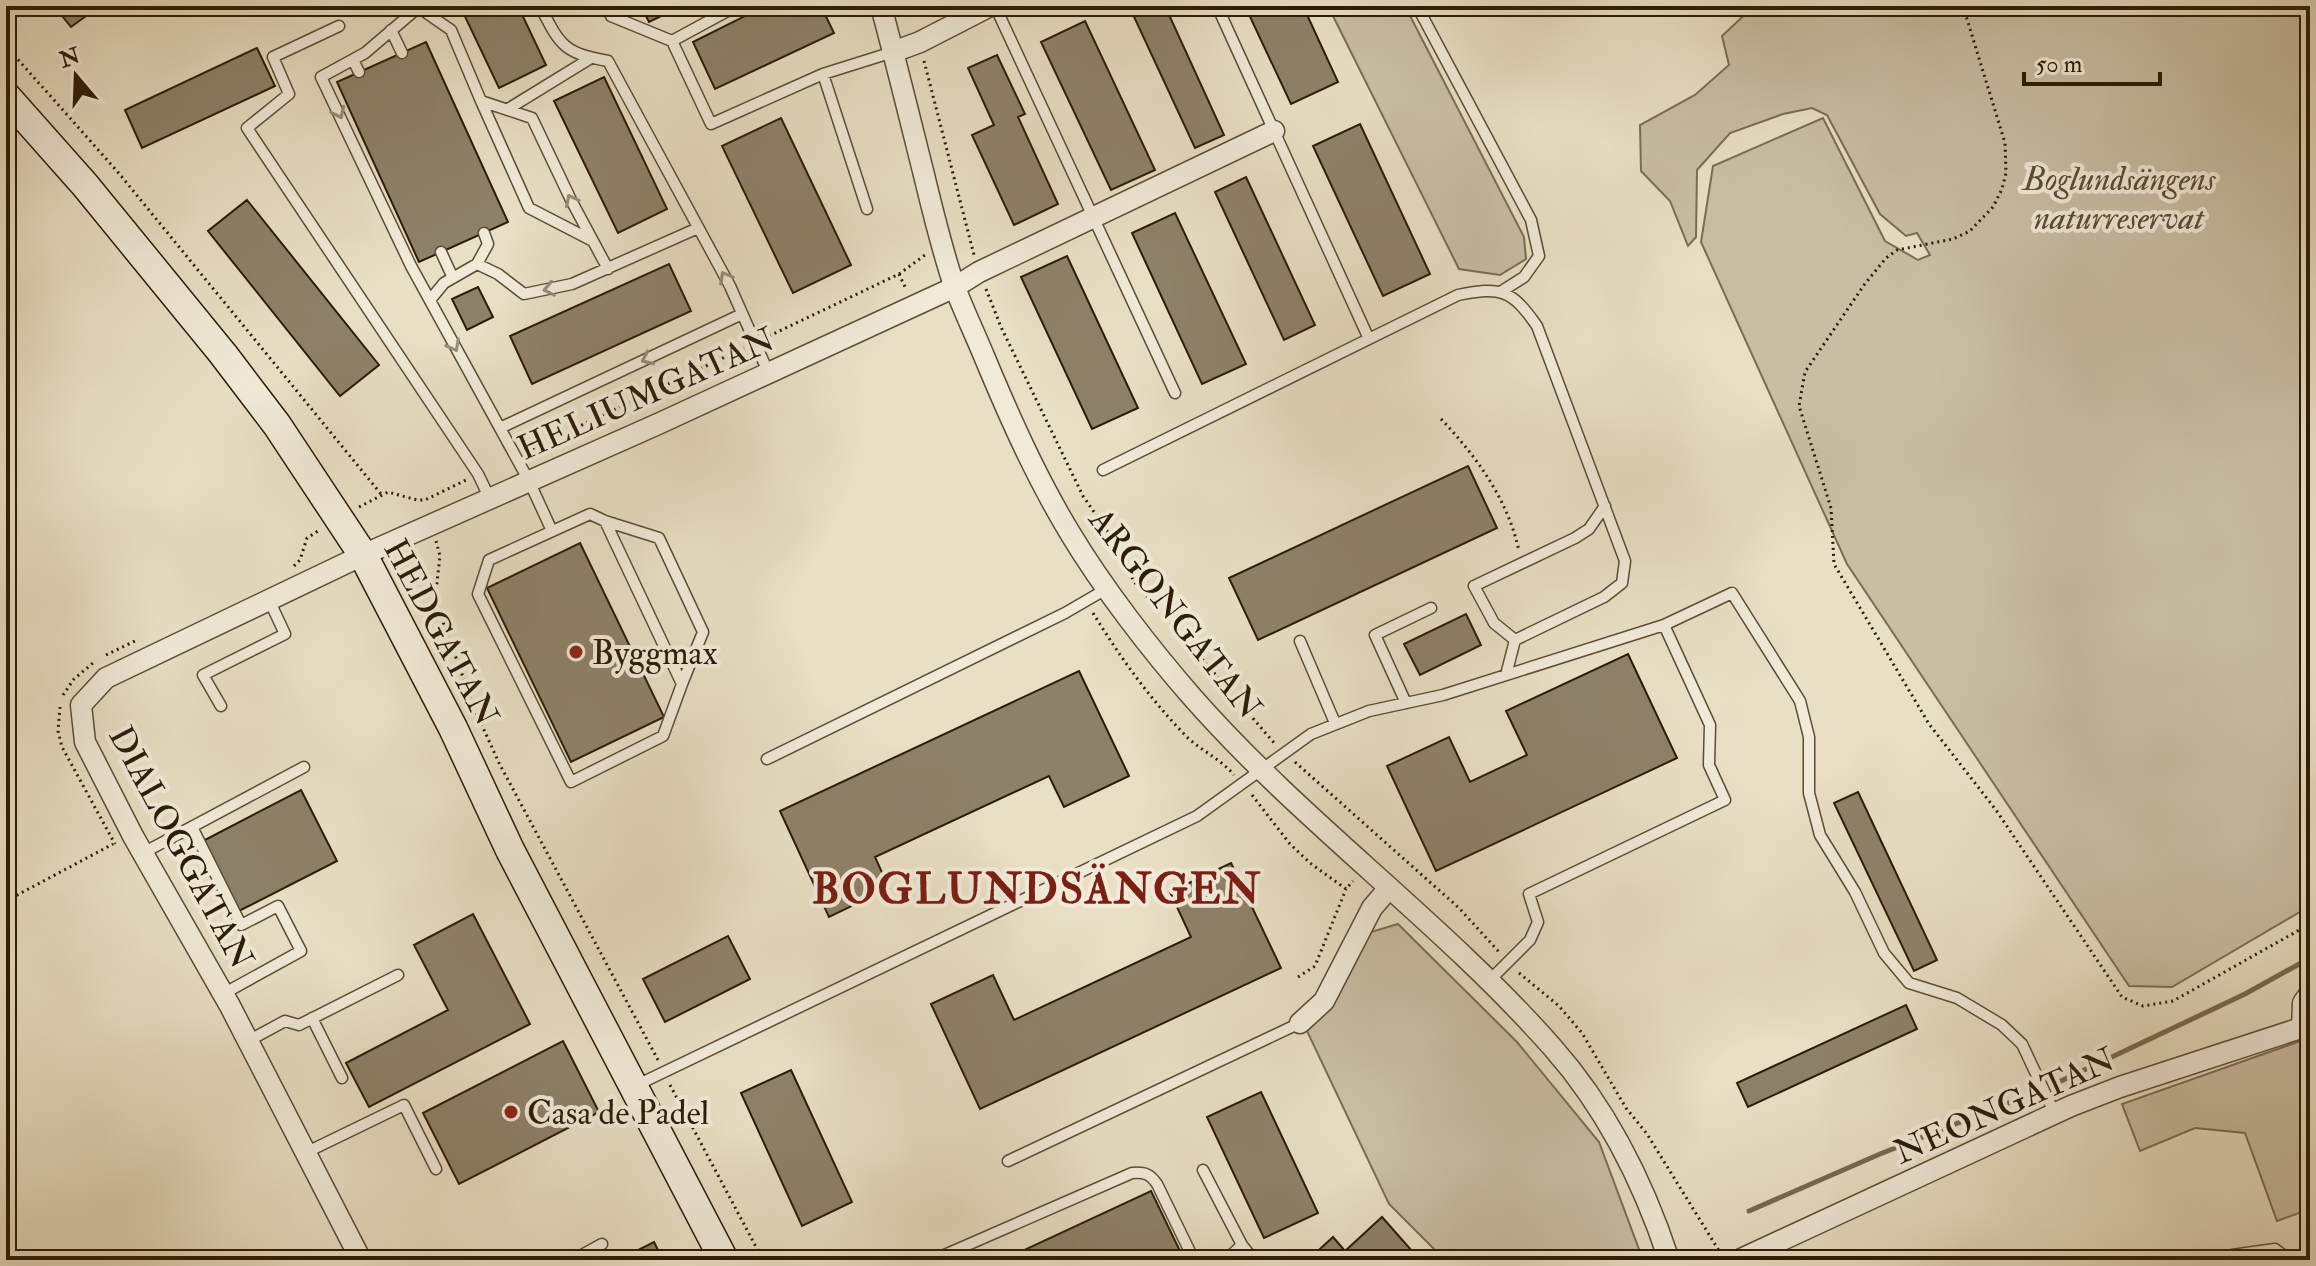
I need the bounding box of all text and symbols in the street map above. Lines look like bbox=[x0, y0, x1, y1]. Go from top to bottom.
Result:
north arrow bbox=[36, 36, 116, 116]
scale bar bbox=[2024, 36, 2160, 86]
text: N bbox=[55, 41, 84, 75]
text: 50 m bbox=[2036, 49, 2083, 80]
one-way arrow bbox=[329, 105, 345, 119]
park label: Boglundsängens naturreservat bbox=[2021, 158, 2216, 240]
one-way arrow bbox=[565, 193, 581, 208]
one-way arrow bbox=[719, 271, 735, 286]
one-way arrow bbox=[542, 280, 556, 297]
street label: HELIUMGATAN bbox=[511, 318, 782, 470]
one-way arrow bbox=[444, 337, 460, 351]
one-way arrow bbox=[640, 349, 655, 365]
street label: ARGONGATAN bbox=[1078, 499, 1271, 729]
street label: HEDGATAN bbox=[373, 532, 508, 734]
place label: Byggmax bbox=[592, 632, 718, 675]
marker: Byggmax bbox=[567, 643, 585, 661]
street label: DIALOGGATAN bbox=[99, 719, 263, 977]
district label: BOGLUNDSÄNGEN bbox=[812, 863, 1262, 916]
street label: NEONGATAN bbox=[1887, 1038, 2122, 1174]
place label: Casa de Padel bbox=[527, 1092, 710, 1135]
marker: Casa de Padel bbox=[502, 1103, 520, 1121]

